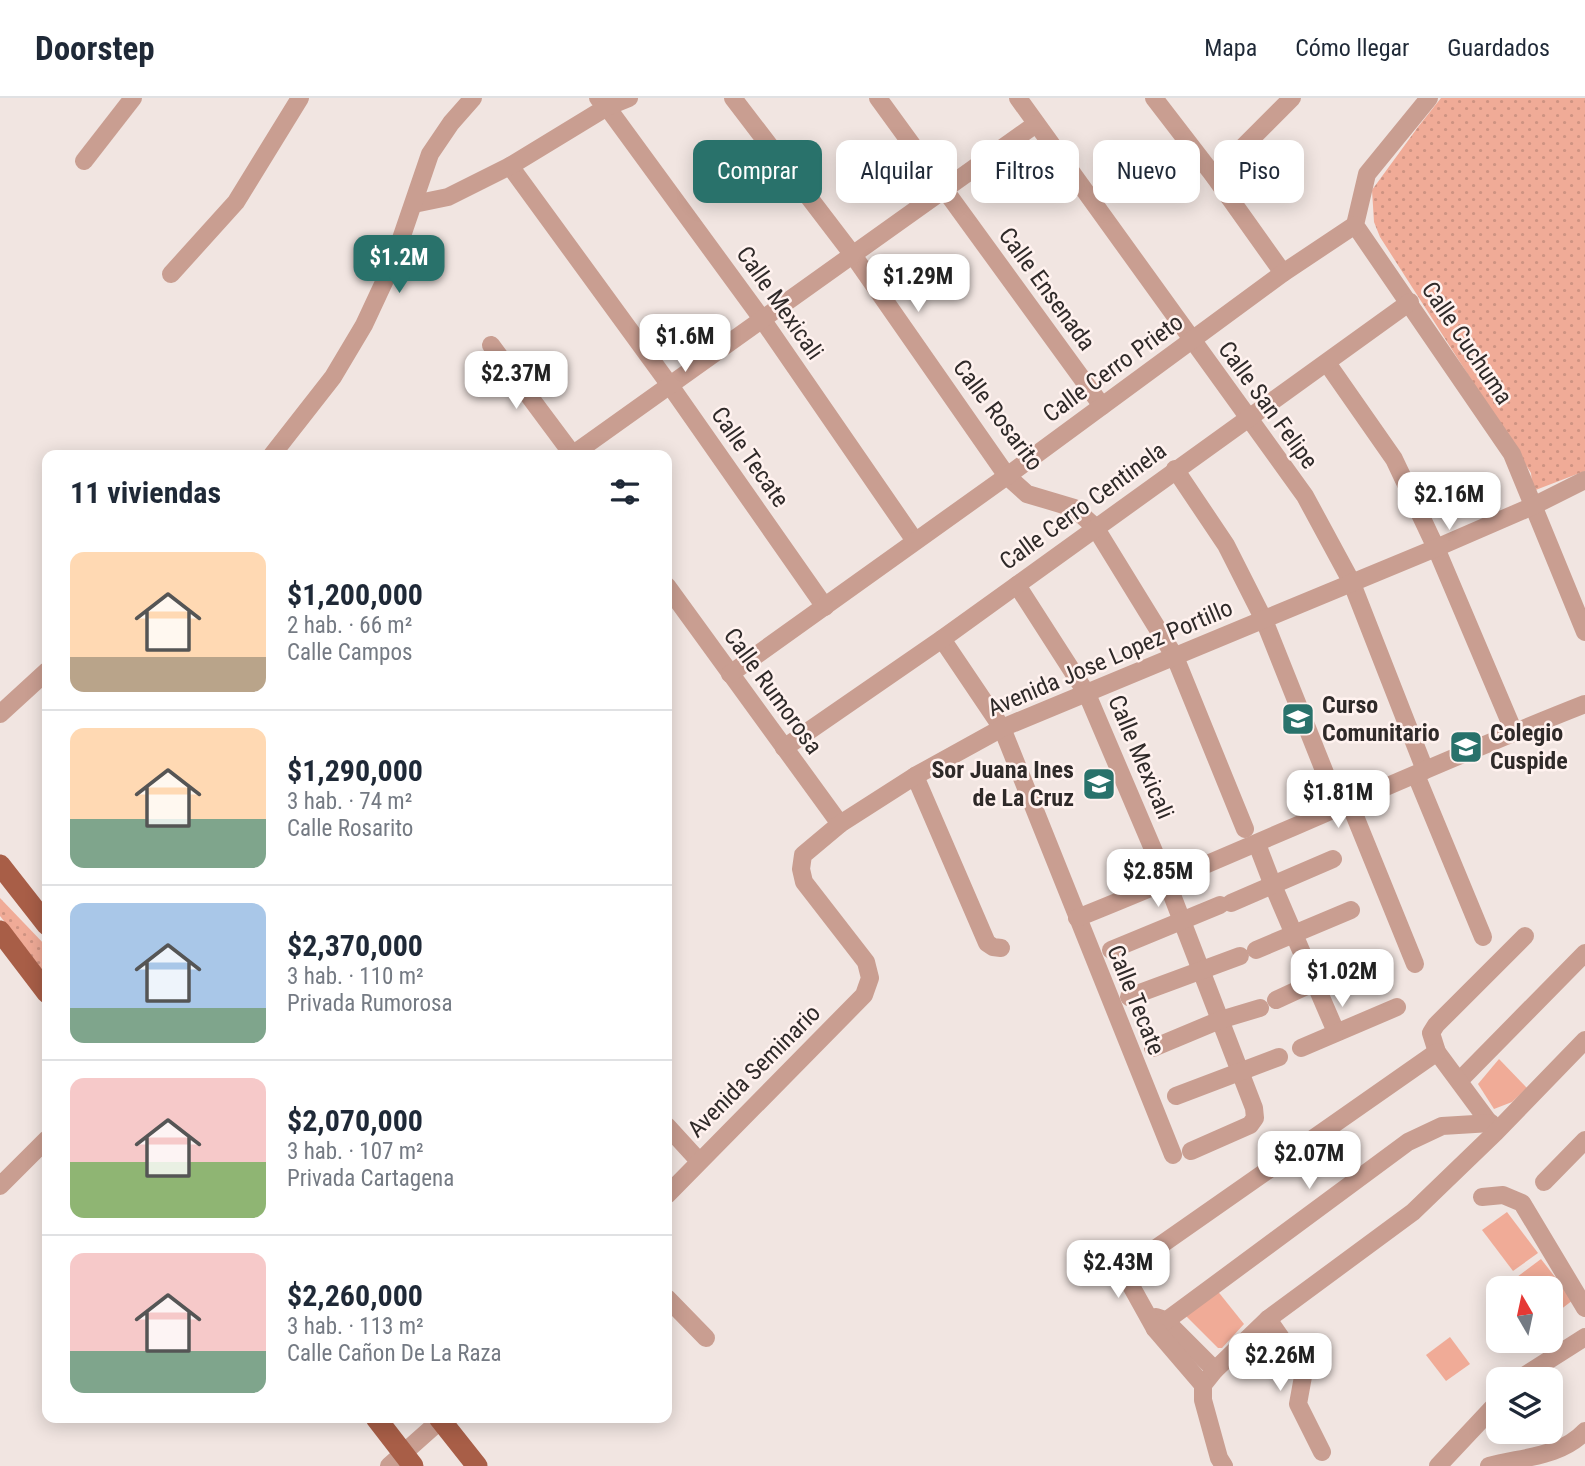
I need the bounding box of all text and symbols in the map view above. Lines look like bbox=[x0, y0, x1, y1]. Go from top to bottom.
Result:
text: Doorstep bbox=[35, 29, 155, 68]
text: Mapa bbox=[1204, 34, 1257, 62]
text: Cómo llegar bbox=[1295, 34, 1409, 62]
text: Guardados bbox=[1447, 34, 1550, 62]
chip: Comprar bbox=[693, 140, 822, 203]
chip: Alquilar bbox=[836, 140, 957, 203]
chip: Filtros bbox=[971, 140, 1079, 203]
chip: Nuevo bbox=[1093, 140, 1200, 203]
chip: Piso bbox=[1214, 140, 1304, 203]
street label: Calle Ensenada bbox=[993, 222, 1101, 356]
pin: $1.2M bbox=[350, 236, 448, 295]
street label: Calle Mexicali bbox=[731, 241, 829, 365]
text: $1.2M bbox=[370, 244, 429, 271]
pin: $1.29M bbox=[861, 254, 975, 314]
text: $1.29M bbox=[883, 263, 953, 290]
street label: Calle Cuchuma bbox=[1416, 276, 1518, 410]
street label: Calle Cerro Prieto bbox=[1038, 308, 1188, 428]
pin: $1.6M bbox=[636, 314, 734, 374]
text: $1.6M bbox=[656, 323, 715, 350]
street label: Calle San Felipe bbox=[1212, 336, 1324, 474]
pin: $2.37M bbox=[459, 352, 573, 411]
street label: Calle Rosarito bbox=[947, 354, 1049, 476]
text: $2.37M bbox=[481, 360, 551, 387]
street label: Calle Tecate bbox=[705, 401, 795, 513]
street label: Calle Cerro Centinela bbox=[994, 436, 1172, 576]
pin: $2.16M bbox=[1392, 472, 1506, 532]
icon: filters bbox=[606, 473, 644, 511]
text: 11 viviendas bbox=[70, 475, 221, 510]
text: $2.16M bbox=[1414, 481, 1484, 508]
text: $1,200,000 bbox=[287, 577, 423, 612]
icon: home bbox=[126, 580, 210, 664]
street label: Avenida Jose Lopez Portillo bbox=[983, 594, 1237, 722]
text: 2 hab. · 66 m² bbox=[287, 612, 412, 639]
street label: Calle Rumorosa bbox=[718, 623, 828, 759]
text: Calle Campos bbox=[287, 639, 412, 666]
street label: Calle Mexicali bbox=[1102, 691, 1180, 823]
place label: Curso Comunitario bbox=[1322, 691, 1440, 747]
school or university icon: Curso Comunitario bbox=[1279, 700, 1317, 738]
place label: Colegio Cuspide bbox=[1490, 719, 1568, 775]
school or university icon: Colegio Cuspide bbox=[1447, 728, 1485, 766]
text: $1,290,000 bbox=[287, 753, 423, 788]
icon: home bbox=[126, 756, 210, 840]
place label: Sor Juana Ines de La Cruz bbox=[931, 756, 1074, 812]
school or university icon: Sor Juana Ines de La Cruz bbox=[1080, 765, 1118, 803]
pin: $1.81M bbox=[1281, 770, 1395, 830]
text: $1.81M bbox=[1303, 779, 1373, 806]
text: 3 hab. · 74 m² bbox=[287, 788, 412, 815]
text: Calle Rosarito bbox=[287, 815, 413, 842]
pin: $2.85M bbox=[1101, 850, 1215, 909]
text: $2.85M bbox=[1123, 858, 1193, 885]
text: $2,370,000 bbox=[287, 928, 423, 963]
icon: home bbox=[126, 931, 210, 1015]
street label: Calle Tecate bbox=[1101, 941, 1171, 1059]
pin: $1.02M bbox=[1285, 950, 1399, 1009]
text: $1.02M bbox=[1307, 958, 1377, 985]
text: 3 hab. · 110 m² bbox=[287, 963, 424, 990]
text: Privada Rumorosa bbox=[287, 990, 452, 1017]
street label: Avenida Seminario bbox=[682, 999, 826, 1143]
text: $2,070,000 bbox=[287, 1103, 423, 1138]
icon: home bbox=[126, 1106, 210, 1190]
pin: $2.07M bbox=[1252, 1132, 1366, 1191]
text: 3 hab. · 107 m² bbox=[287, 1138, 424, 1165]
text: $2.07M bbox=[1274, 1140, 1344, 1167]
text: Privada Cartagena bbox=[287, 1165, 454, 1192]
pin: $2.43M bbox=[1061, 1240, 1175, 1300]
text: $2.43M bbox=[1083, 1249, 1153, 1276]
north arrow bbox=[1486, 1276, 1563, 1353]
map controls bbox=[1486, 1276, 1563, 1444]
text: $2,260,000 bbox=[287, 1278, 423, 1313]
icon: home bbox=[126, 1281, 210, 1365]
text: 3 hab. · 113 m² bbox=[287, 1313, 424, 1340]
pin: $2.26M bbox=[1223, 1334, 1337, 1393]
text: Calle Cañon De La Raza bbox=[287, 1340, 502, 1367]
text: $2.26M bbox=[1245, 1342, 1315, 1369]
button: layers bbox=[1486, 1367, 1563, 1444]

